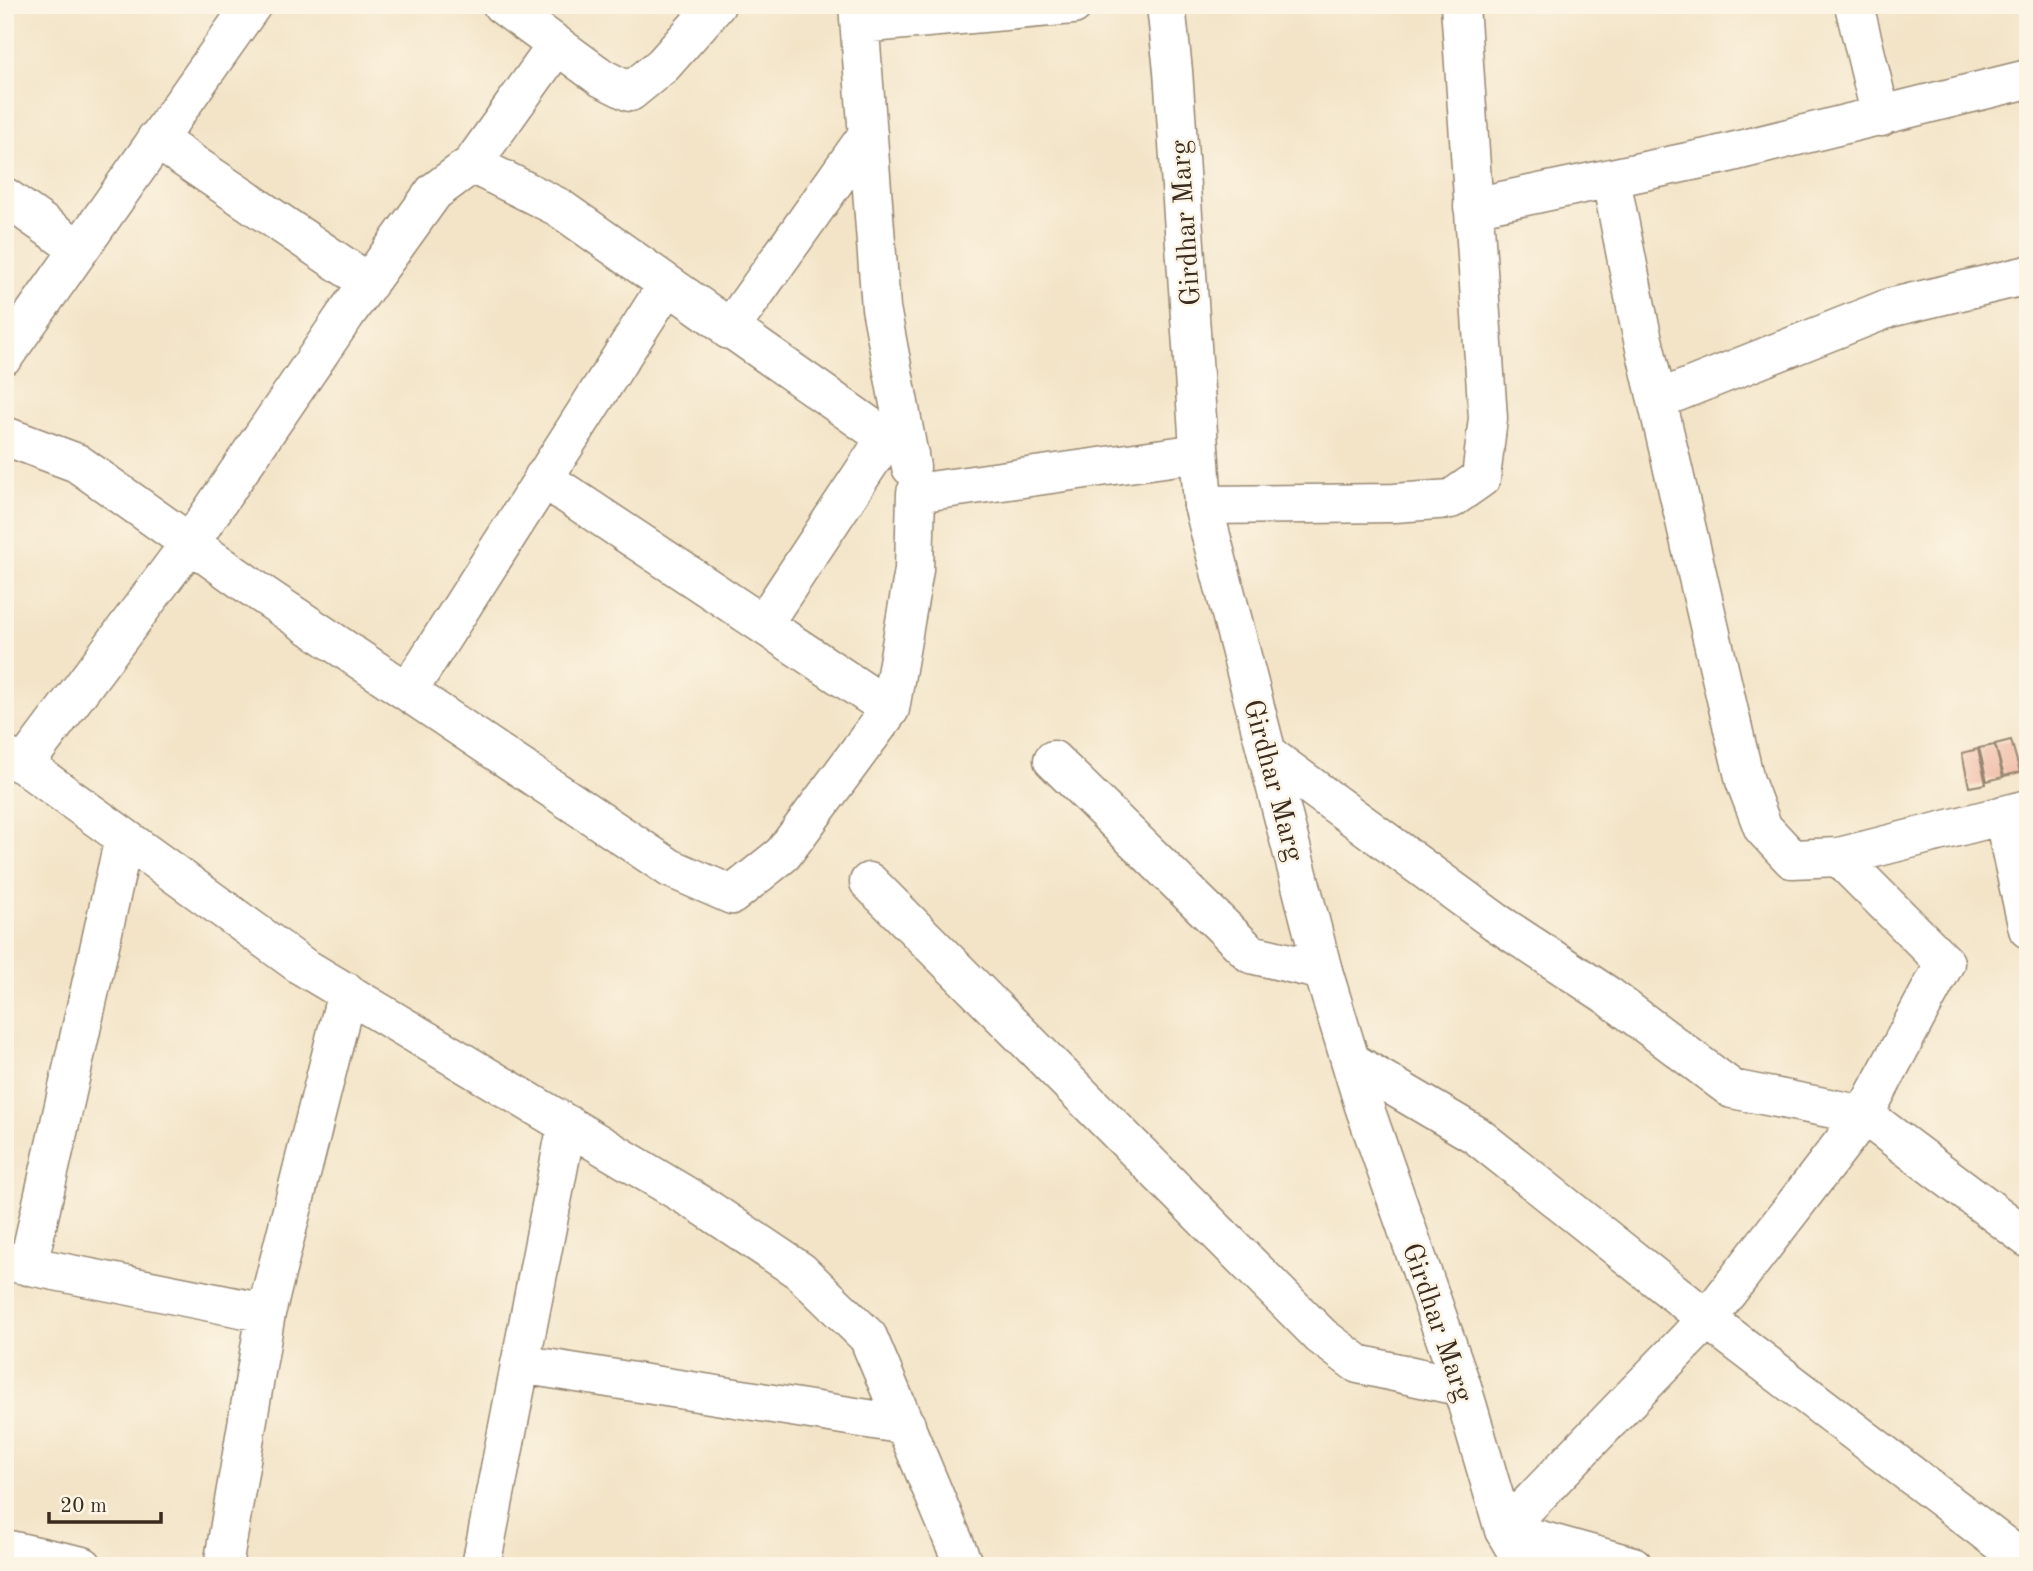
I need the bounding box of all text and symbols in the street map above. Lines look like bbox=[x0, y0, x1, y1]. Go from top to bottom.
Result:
street label: Girdhar Marg bbox=[1167, 139, 1207, 307]
street label: Girdhar Marg bbox=[1237, 697, 1307, 865]
street label: Girdhar Marg bbox=[1396, 1240, 1476, 1406]
scale bar bbox=[49, 1480, 161, 1524]
text: 20 m bbox=[60, 1496, 107, 1517]

